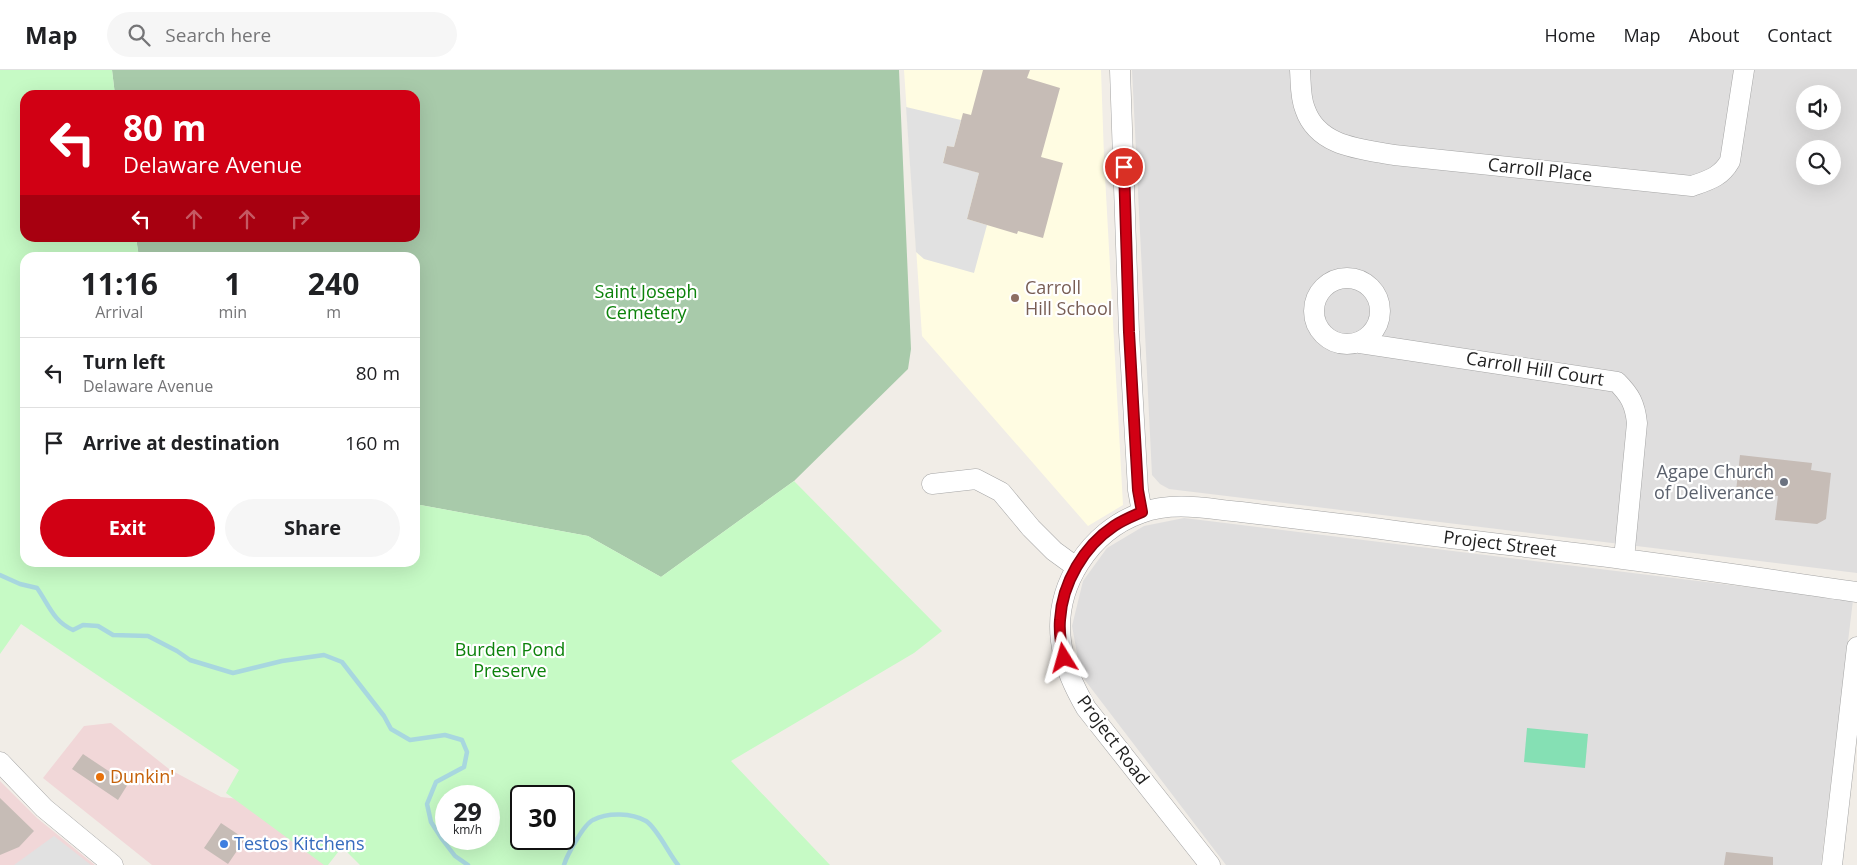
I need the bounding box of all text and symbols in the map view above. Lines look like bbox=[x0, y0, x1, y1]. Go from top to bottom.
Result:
search box bbox=[107, 12, 457, 57]
text: Map bbox=[25, 18, 77, 51]
icon: search bbox=[125, 21, 153, 49]
text: Search here bbox=[165, 22, 271, 48]
text: Home bbox=[1545, 23, 1595, 47]
text: Map bbox=[1623, 23, 1661, 47]
text: About bbox=[1689, 23, 1739, 47]
text: Contact bbox=[1767, 23, 1832, 47]
map controls bbox=[1796, 85, 1841, 185]
button: sound bbox=[1796, 85, 1841, 130]
text: 80 m bbox=[123, 104, 206, 151]
icon: left bbox=[40, 110, 105, 175]
button: search bbox=[1796, 140, 1841, 185]
pin bbox=[1103, 146, 1145, 188]
text: Delaware Avenue bbox=[123, 149, 302, 179]
street label: Carroll Place bbox=[1487, 152, 1593, 186]
icon: arrive bbox=[1110, 153, 1138, 181]
icon: left bbox=[127, 205, 155, 233]
icon: ahead bbox=[180, 205, 208, 233]
icon: ahead bbox=[233, 205, 261, 233]
icon: right bbox=[286, 205, 314, 233]
text: 11:16 bbox=[81, 263, 158, 304]
text: 1 bbox=[224, 263, 241, 304]
text: 240 bbox=[308, 263, 359, 304]
place label: Carroll Hill School bbox=[1025, 275, 1112, 320]
park label: Saint Joseph Cemetery bbox=[595, 279, 697, 324]
marker: Carroll Hill School bbox=[1009, 292, 1021, 304]
text: Arrival bbox=[95, 301, 143, 323]
text: min bbox=[219, 301, 247, 323]
text: m bbox=[326, 301, 341, 323]
street label: Carroll Hill Court bbox=[1465, 345, 1606, 391]
text: Turn left bbox=[83, 349, 165, 375]
icon: left bbox=[40, 359, 68, 387]
text: 80 m bbox=[356, 360, 400, 386]
text: Delaware Avenue bbox=[83, 375, 213, 397]
icon: arrive bbox=[40, 429, 68, 457]
text: Arrive at destination bbox=[83, 430, 280, 456]
text: 160 m bbox=[345, 430, 400, 456]
place label: Agape Church of Deliverance bbox=[1654, 459, 1774, 504]
marker: Agape Church of Deliverance bbox=[1778, 476, 1790, 488]
button: Exit bbox=[40, 499, 215, 557]
button: Share bbox=[225, 499, 400, 557]
street label: Project Street bbox=[1442, 524, 1558, 562]
position arrow bbox=[1037, 631, 1089, 683]
park label: Burden Pond Preserve bbox=[455, 637, 565, 682]
street label: Project Road bbox=[1072, 690, 1155, 789]
place label: Dunkin' bbox=[110, 764, 174, 788]
marker: Dunkin' bbox=[94, 771, 106, 783]
speed limit sign: 30 bbox=[510, 785, 575, 850]
text: 29 bbox=[453, 794, 482, 828]
text: km/h bbox=[453, 821, 482, 838]
place label: Testos Kitchens bbox=[234, 831, 364, 855]
marker: Testos Kitchens bbox=[218, 838, 230, 850]

